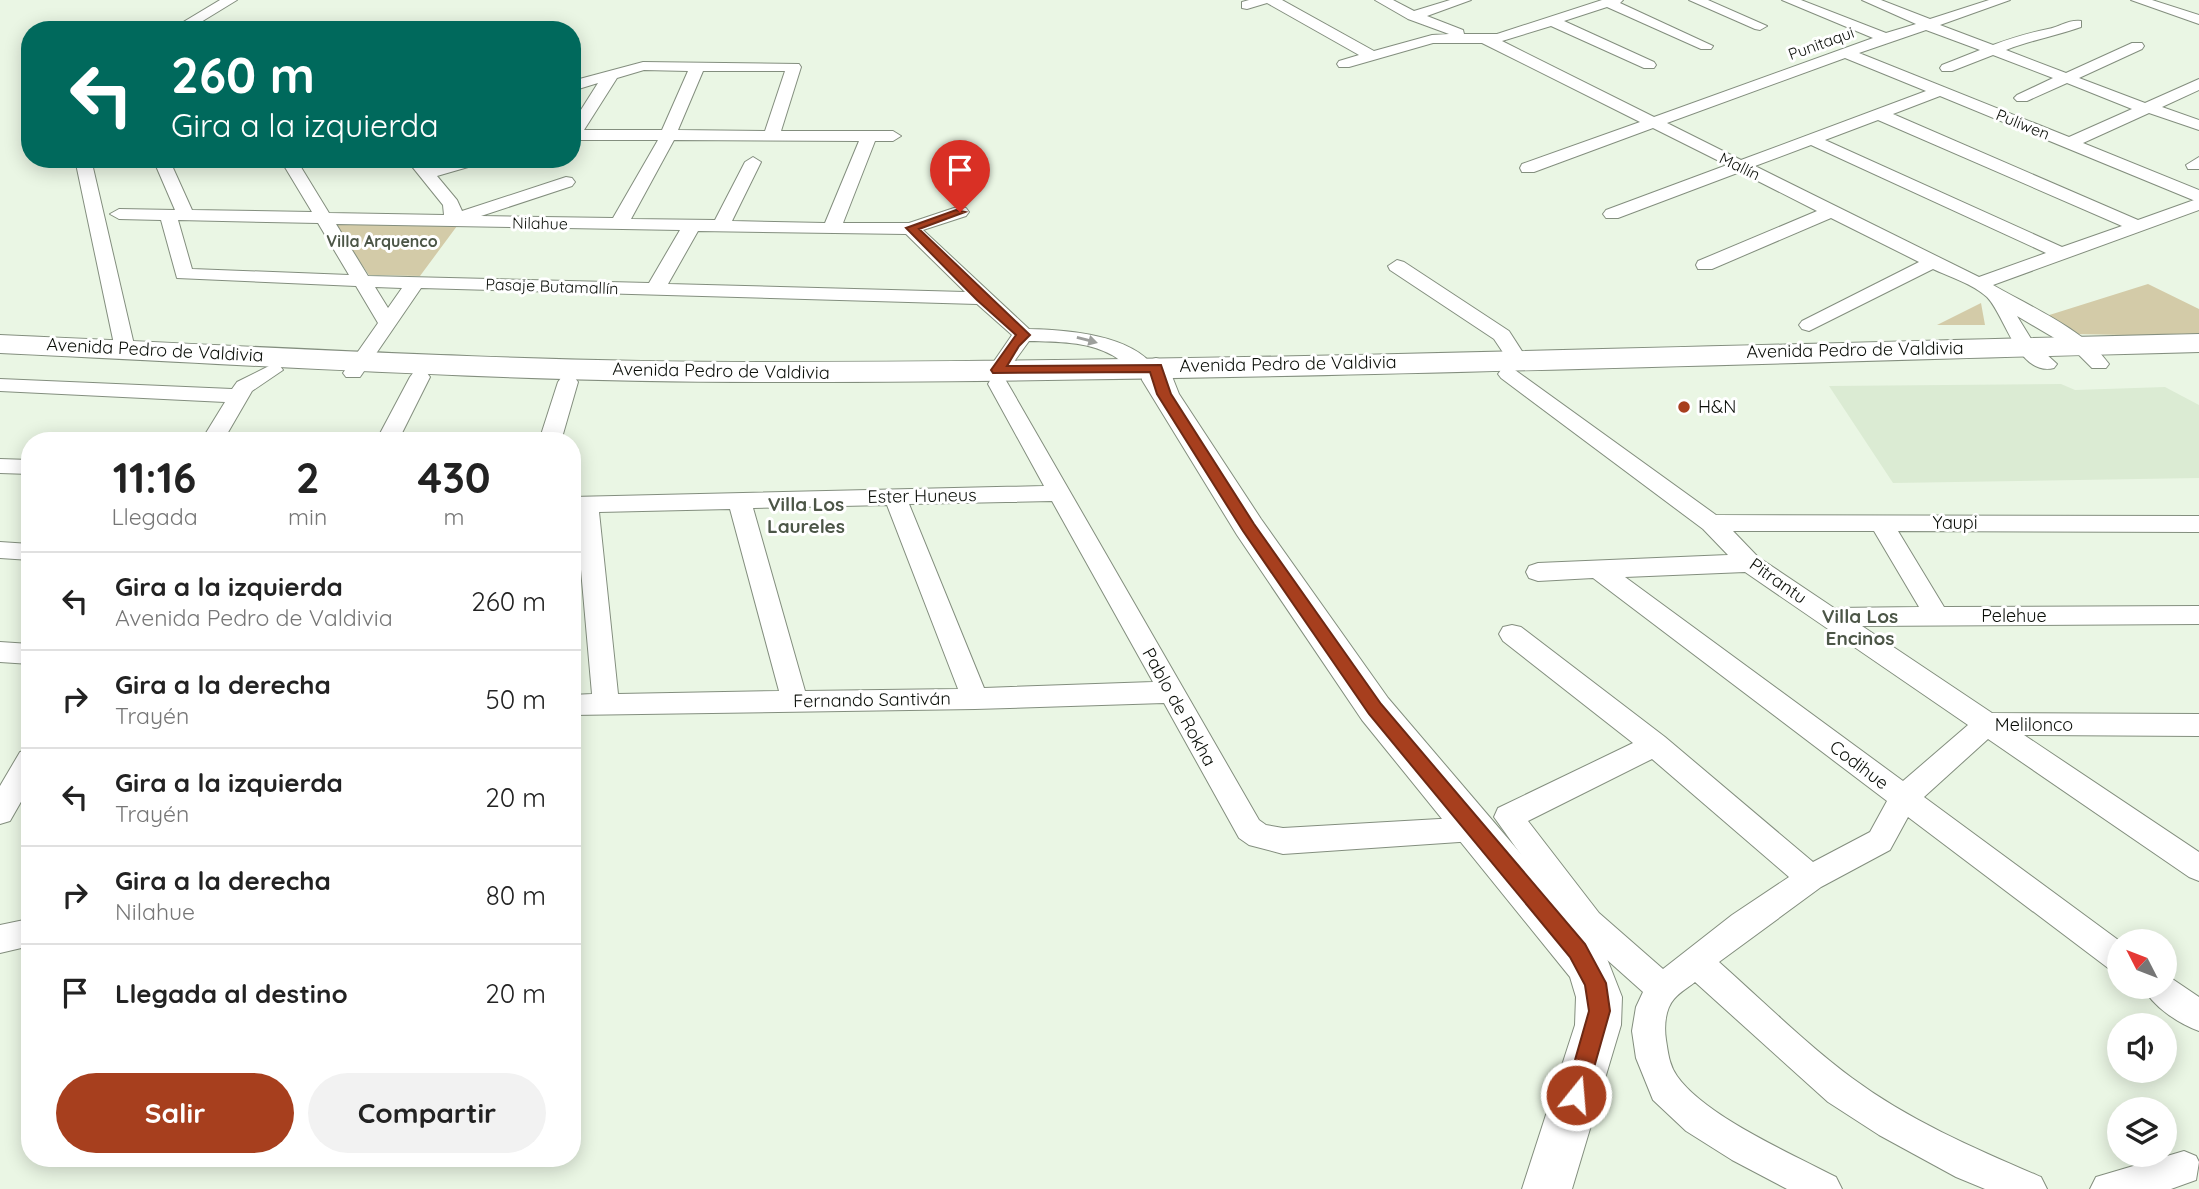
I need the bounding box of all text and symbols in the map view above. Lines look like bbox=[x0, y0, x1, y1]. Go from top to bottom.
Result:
street label: Punitaqui bbox=[1785, 22, 1857, 64]
text: 260 m bbox=[171, 44, 315, 105]
icon: left bbox=[56, 49, 147, 140]
street label: Puliwen bbox=[1993, 104, 2053, 144]
text: Gira a la izquierda bbox=[171, 105, 439, 145]
pin bbox=[930, 140, 990, 212]
street label: Mallín bbox=[1716, 148, 1764, 184]
icon: arrive bbox=[941, 151, 979, 189]
street label: Nilahue bbox=[512, 213, 568, 233]
district label: Villa Arquenco bbox=[326, 231, 438, 251]
street label: Pasaje Butamallín bbox=[485, 274, 619, 298]
street label: Avenida Pedro de Valdivia bbox=[46, 332, 264, 367]
one-way arrow bbox=[1077, 336, 1098, 346]
street label: Avenida Pedro de Valdivia bbox=[1746, 336, 1964, 363]
street label: Avenida Pedro de Valdivia bbox=[1179, 350, 1397, 377]
street label: Avenida Pedro de Valdivia bbox=[612, 357, 830, 384]
place label: H&N bbox=[1698, 395, 1736, 418]
marker: H&N bbox=[1676, 399, 1692, 415]
text: 11:16 bbox=[113, 451, 196, 504]
text: 2 bbox=[296, 451, 320, 504]
text: 430 bbox=[418, 451, 491, 504]
street label: Ester Huneus bbox=[867, 483, 977, 508]
district label: Villa Los Laureles bbox=[767, 492, 845, 538]
text: Llegada bbox=[111, 502, 198, 531]
text: min bbox=[288, 502, 327, 531]
text: m bbox=[444, 502, 465, 531]
street label: Yaupi bbox=[1932, 511, 1978, 534]
street label: Pitrantu bbox=[1745, 553, 1812, 609]
text: Gira a la izquierda bbox=[115, 570, 343, 603]
icon: left bbox=[56, 582, 94, 620]
text: 260 m bbox=[471, 585, 546, 618]
text: Avenida Pedro de Valdivia bbox=[115, 603, 393, 632]
district label: Villa Los Encinos bbox=[1822, 604, 1898, 650]
street label: Pelehue bbox=[1981, 604, 2047, 627]
street label: Pablo de Rokha bbox=[1137, 644, 1221, 770]
text: Gira a la derecha bbox=[115, 668, 331, 701]
icon: right bbox=[56, 680, 94, 718]
text: 50 m bbox=[486, 683, 546, 716]
street label: Fernando Santiván bbox=[793, 687, 951, 712]
text: Trayén bbox=[115, 701, 189, 730]
street label: Melilonco bbox=[1995, 713, 2073, 736]
street label: Codihue bbox=[1825, 735, 1893, 794]
text: Gira a la izquierda bbox=[115, 766, 343, 799]
icon: left bbox=[56, 778, 94, 816]
text: 20 m bbox=[485, 781, 546, 814]
text: Trayén bbox=[115, 799, 189, 828]
text: Gira a la derecha bbox=[115, 864, 331, 897]
icon: right bbox=[56, 876, 94, 914]
text: 80 m bbox=[486, 879, 546, 912]
text: Nilahue bbox=[115, 897, 195, 926]
north arrow bbox=[2107, 929, 2177, 999]
map controls bbox=[2107, 929, 2177, 1167]
icon: arrive bbox=[56, 974, 94, 1012]
text: Llegada al destino bbox=[115, 977, 348, 1010]
text: 20 m bbox=[485, 977, 546, 1010]
button: sound bbox=[2107, 1013, 2177, 1083]
position arrow bbox=[1539, 1058, 1613, 1132]
button: Salir bbox=[56, 1073, 294, 1153]
button: Compartir bbox=[308, 1073, 546, 1153]
button: layers bbox=[2107, 1097, 2177, 1167]

